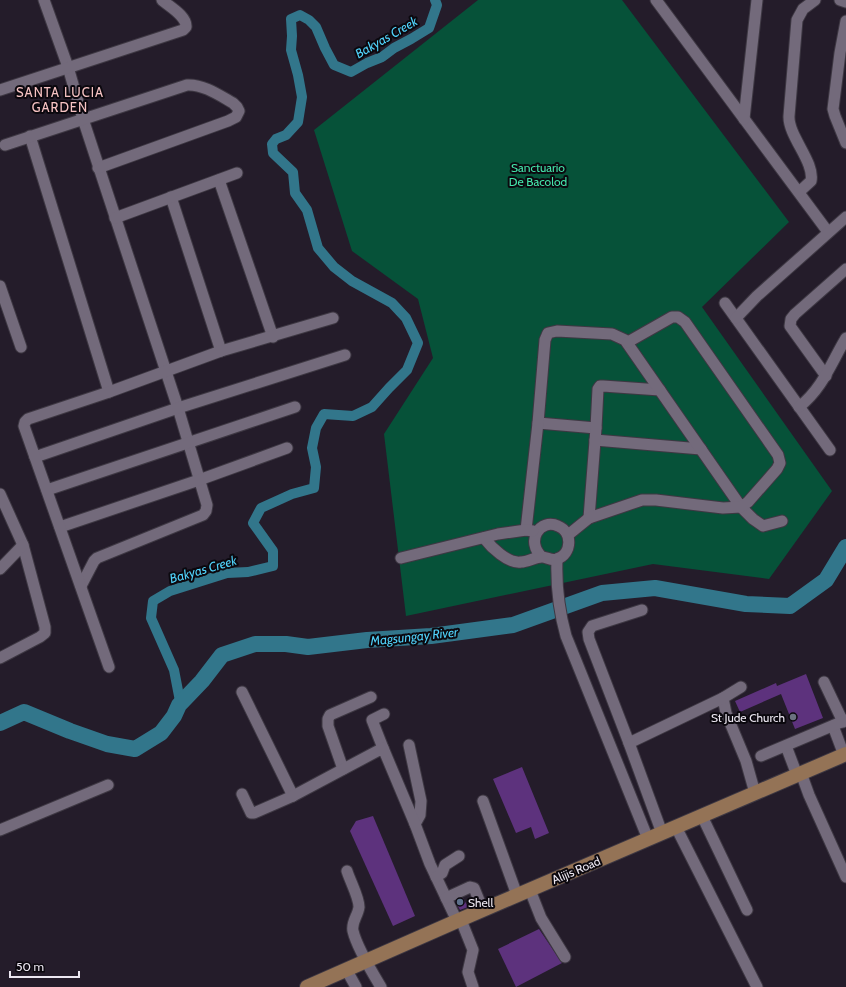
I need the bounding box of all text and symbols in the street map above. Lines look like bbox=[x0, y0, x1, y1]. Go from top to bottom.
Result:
water label: Bakyas Creek bbox=[352, 13, 420, 61]
district label: SANTA LUCIA GARDEN bbox=[16, 84, 104, 115]
park label: Sanctuario De Bacolod bbox=[509, 160, 567, 189]
water label: Bakyas Creek bbox=[168, 552, 239, 586]
water label: Magsungay River bbox=[368, 623, 460, 649]
place label: St Jude Church bbox=[711, 710, 785, 725]
marker: St Jude Church bbox=[788, 712, 798, 722]
street label: Alijis Road bbox=[549, 853, 603, 887]
place label: Shell bbox=[468, 895, 493, 910]
marker: Shell bbox=[455, 897, 465, 907]
scale bar bbox=[10, 953, 79, 979]
text: 50 m bbox=[16, 959, 44, 974]

